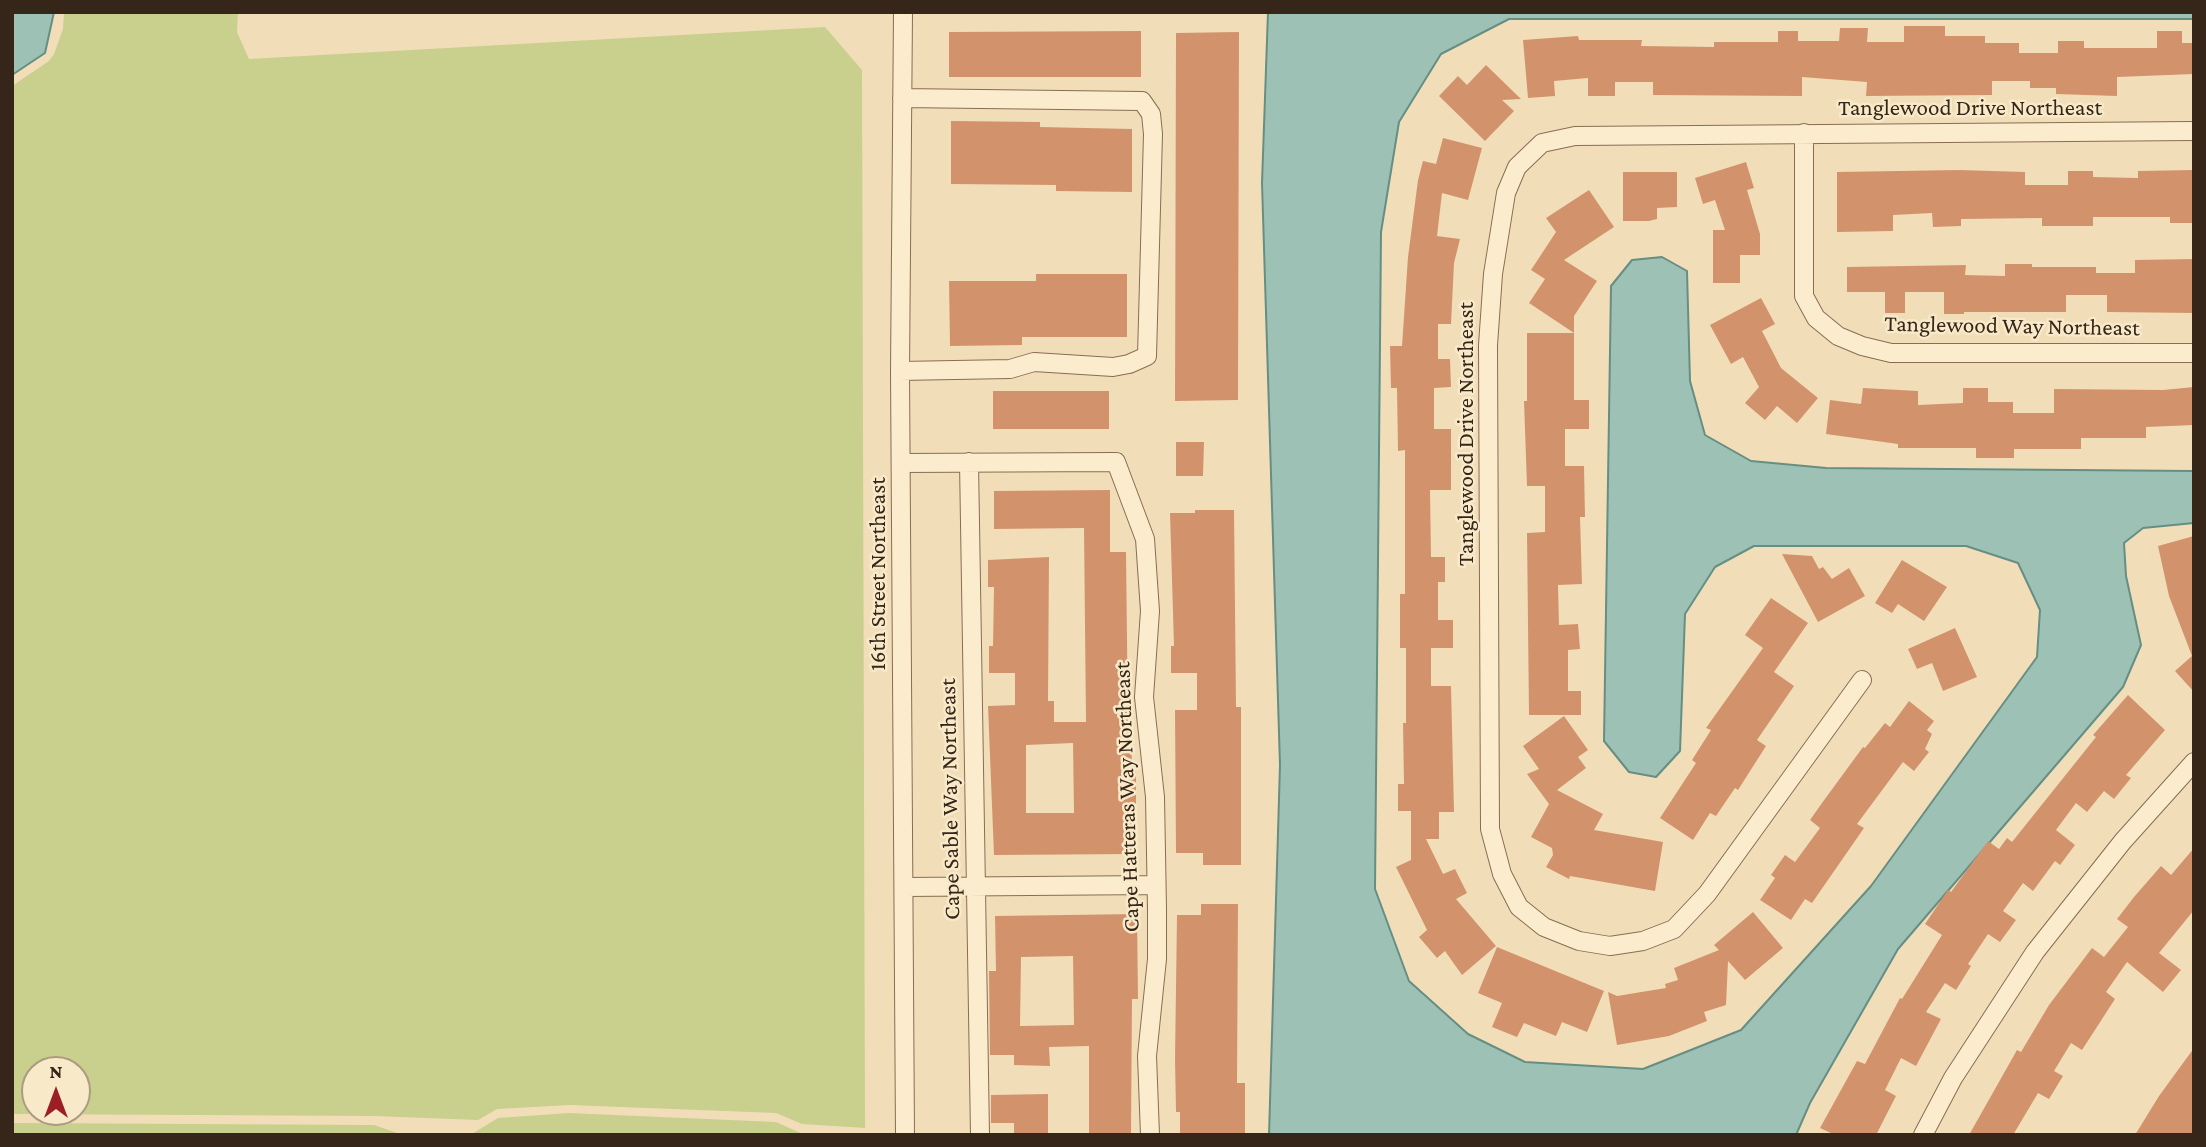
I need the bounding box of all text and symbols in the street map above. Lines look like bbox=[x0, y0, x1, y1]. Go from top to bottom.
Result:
street label: Tanglewood Drive Northeast bbox=[1838, 94, 2102, 122]
street label: Tanglewood Drive Northeast bbox=[1452, 302, 1480, 566]
street label: Tanglewood Way Northeast bbox=[1884, 310, 2140, 342]
street label: 16th Street Northeast bbox=[864, 477, 892, 671]
street label: Cape Hatteras Way Northeast bbox=[1108, 661, 1146, 933]
street label: Cape Sable Way Northeast bbox=[934, 678, 966, 920]
north arrow bbox=[21, 1056, 91, 1126]
text: N bbox=[50, 1061, 62, 1082]

